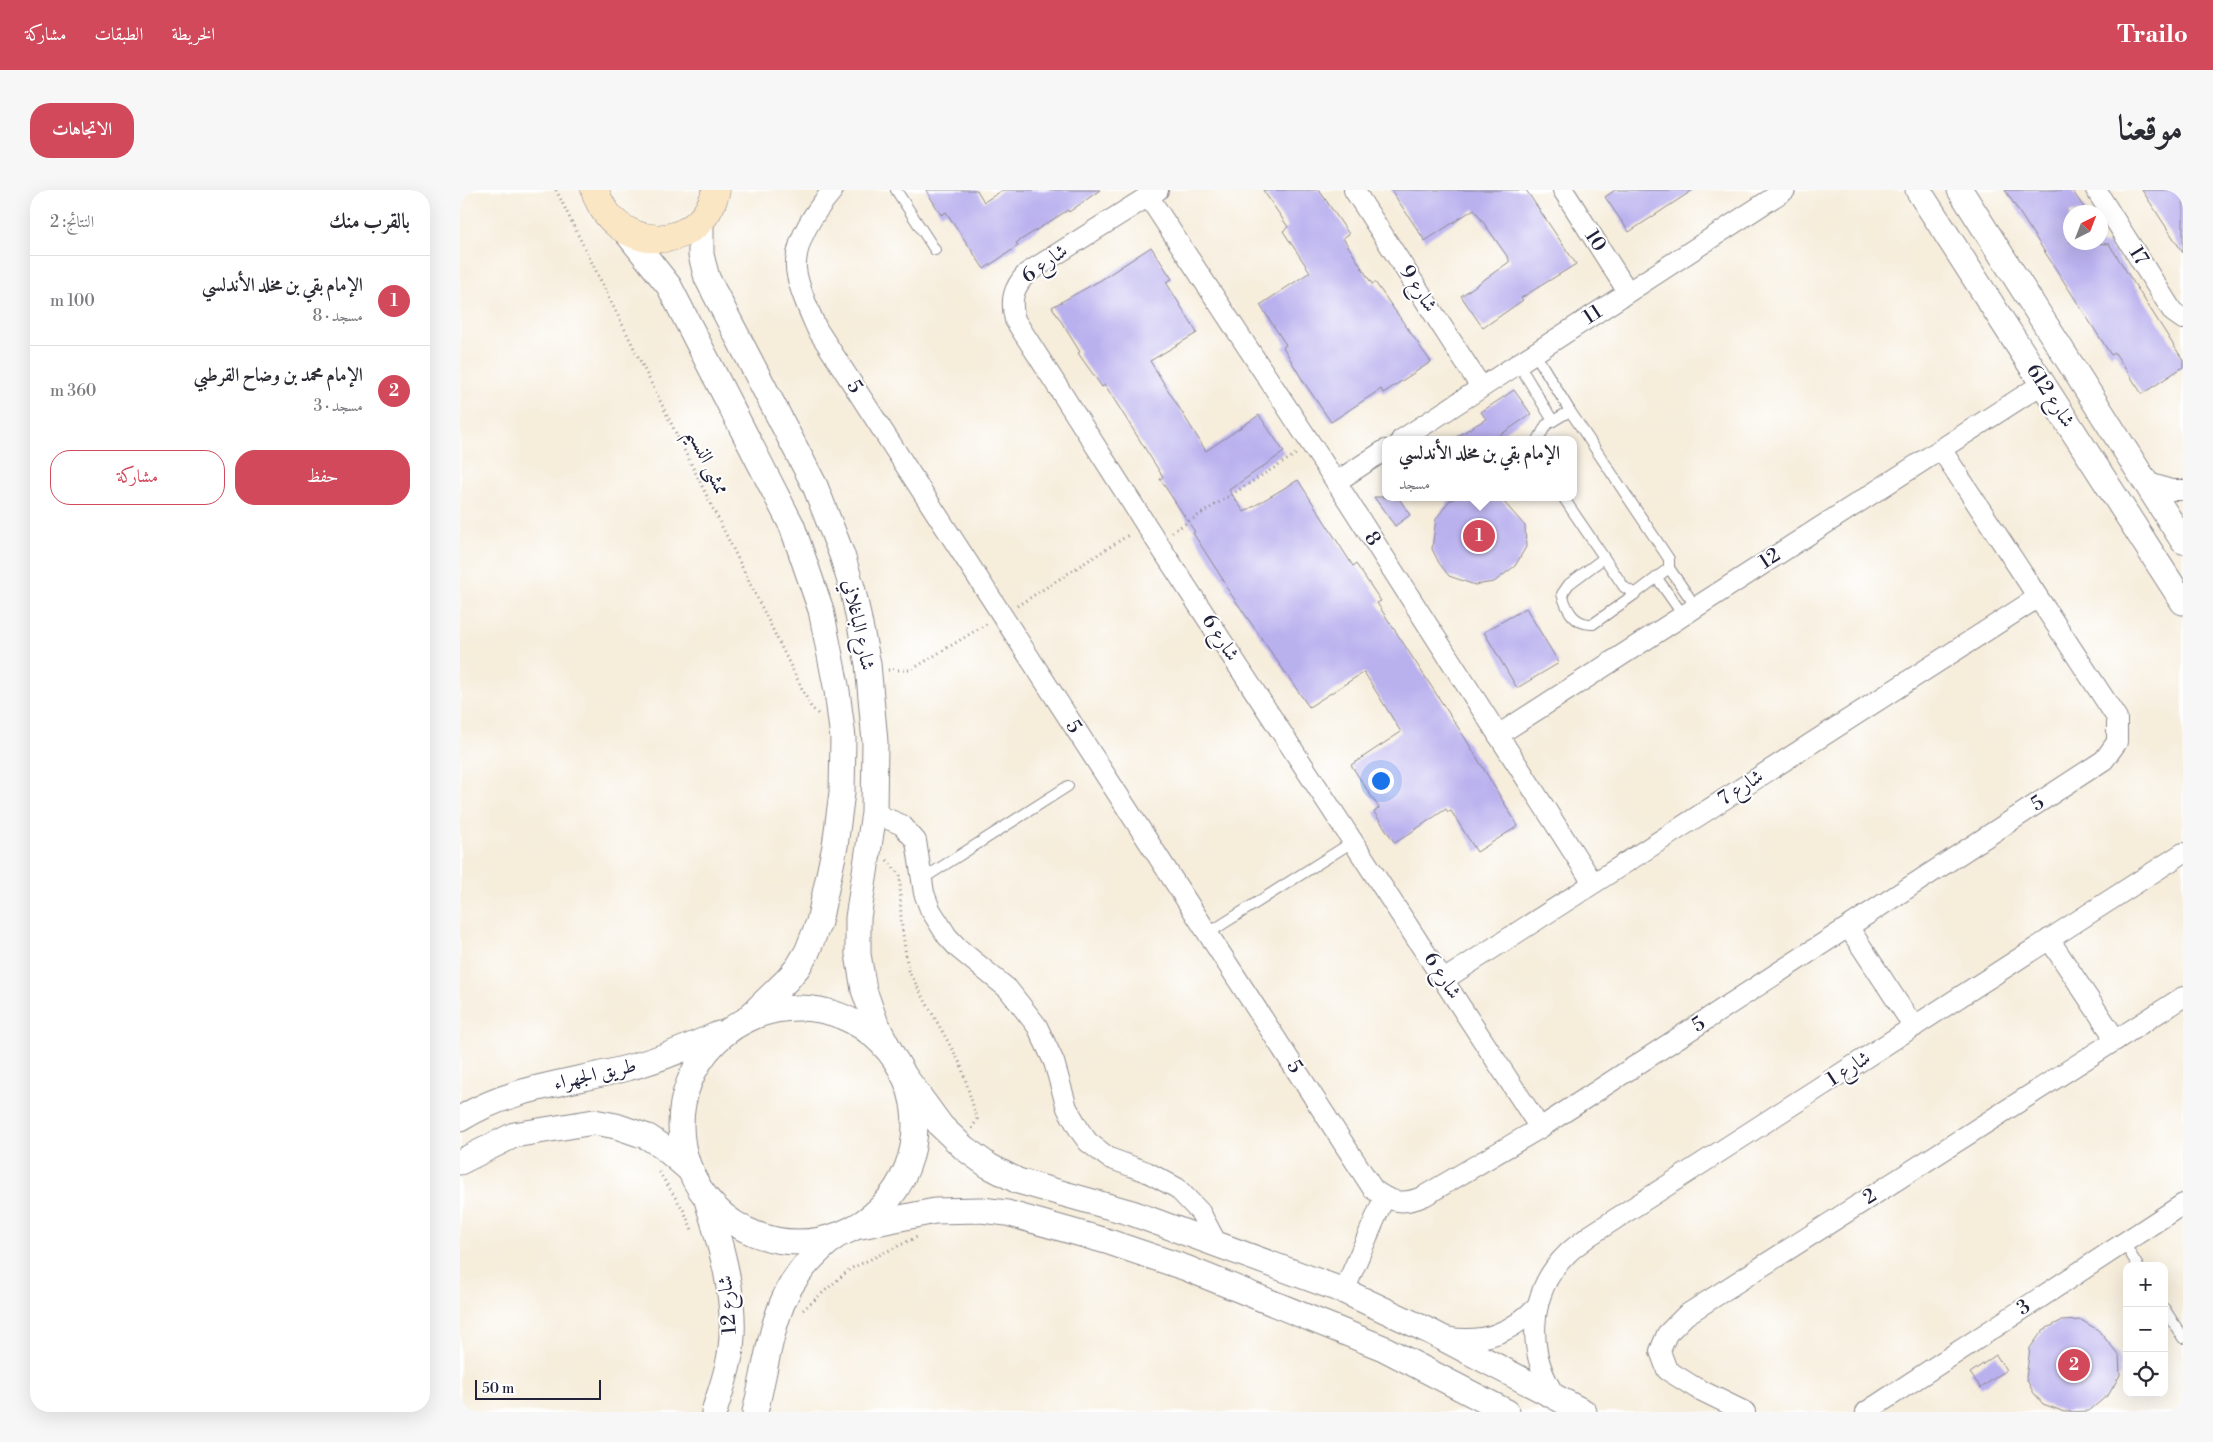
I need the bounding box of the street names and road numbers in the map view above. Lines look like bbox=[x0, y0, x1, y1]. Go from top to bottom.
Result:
street label: 10 bbox=[1579, 225, 1611, 257]
street label: شارع 6 bbox=[1017, 239, 1075, 292]
street label: 17 bbox=[2123, 242, 2153, 270]
street label: شارع 9 bbox=[1390, 261, 1442, 319]
street label: 11 bbox=[1579, 299, 1608, 330]
street label: شارع 612 bbox=[2017, 359, 2080, 435]
street label: 5 bbox=[841, 376, 867, 398]
street label: ممشى النسيم bbox=[675, 425, 734, 502]
street label: 8 bbox=[1358, 527, 1386, 551]
street label: 12 bbox=[1755, 543, 1785, 575]
street label: شارع الباغلاني bbox=[832, 577, 880, 674]
street label: شارع 6 bbox=[1192, 610, 1244, 668]
street label: 5 bbox=[1060, 716, 1086, 738]
street label: شارع 7 bbox=[1714, 764, 1771, 815]
street label: 5 bbox=[2027, 791, 2049, 817]
street label: شارع 6 bbox=[1414, 948, 1466, 1006]
street label: 5 bbox=[1688, 1012, 1710, 1038]
street label: شارع 1 bbox=[1822, 1046, 1878, 1096]
street label: طريق الجهراء bbox=[551, 1053, 639, 1097]
street label: 5 bbox=[1281, 1056, 1307, 1078]
street label: 2 bbox=[1858, 1183, 1882, 1211]
street label: شارع 12 bbox=[713, 1274, 747, 1336]
street label: 3 bbox=[2013, 1295, 2035, 1321]

